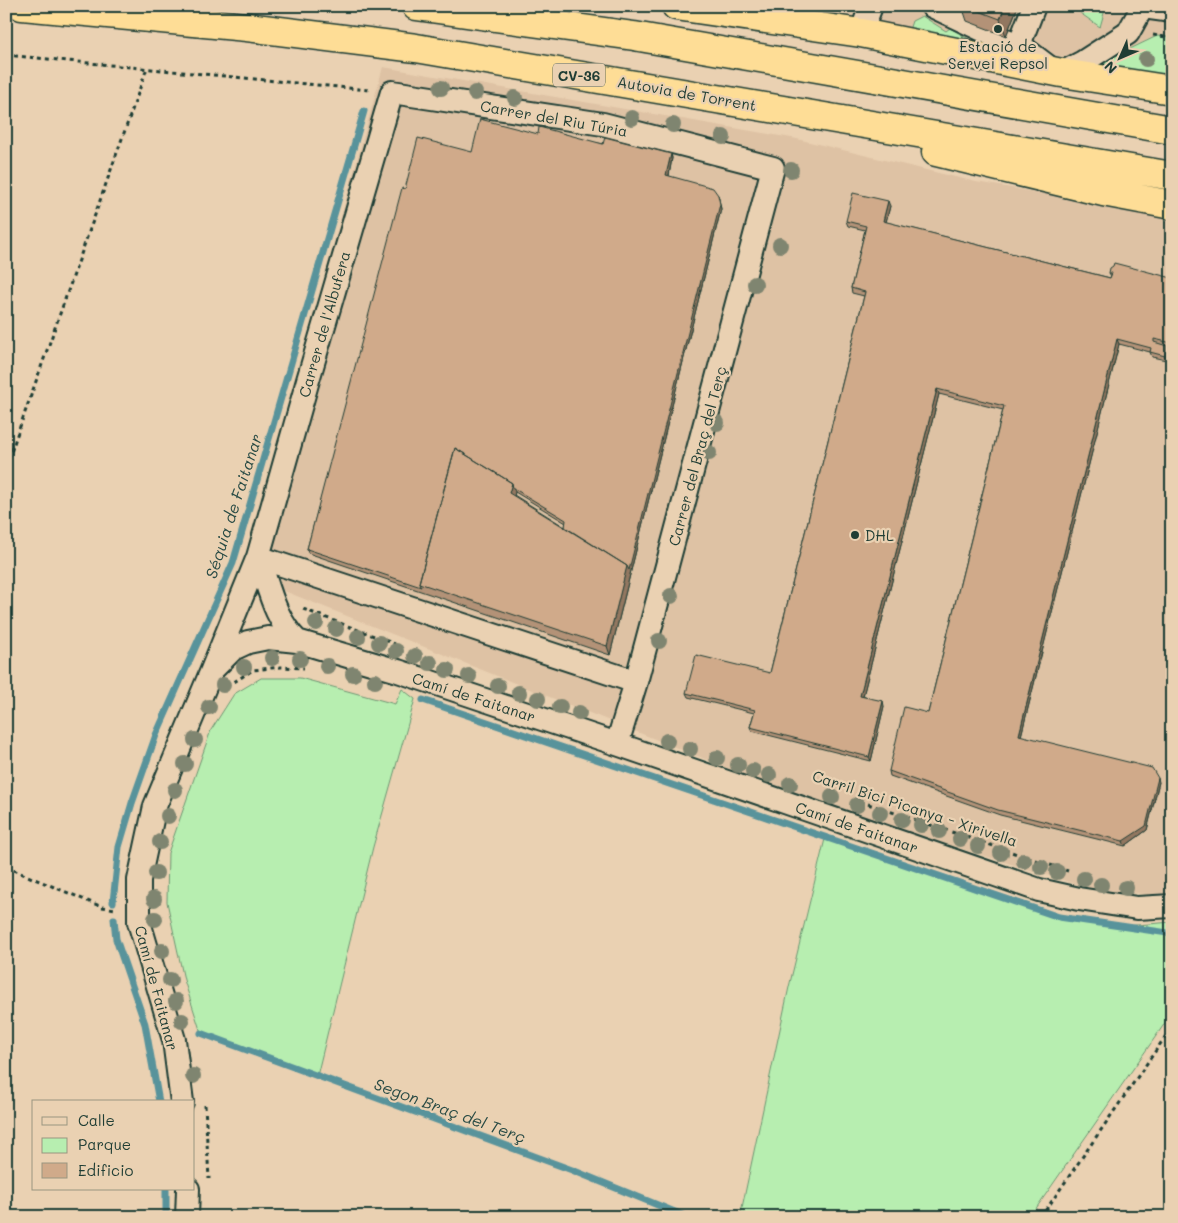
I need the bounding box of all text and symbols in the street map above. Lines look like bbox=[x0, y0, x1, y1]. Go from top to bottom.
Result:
marker: Estació de Servei Repsol bbox=[992, 23, 1004, 35]
north arrow bbox=[1096, 32, 1146, 82]
place label: Estació de Servei Repsol bbox=[948, 36, 1048, 73]
text: N bbox=[1100, 57, 1121, 78]
road number: CV-36 bbox=[553, 64, 605, 86]
street label: Autovia de Torrent bbox=[616, 71, 758, 115]
street label: Carrer del Riu Túria bbox=[479, 95, 629, 141]
street label: Carrer de l'Albufera bbox=[294, 249, 354, 399]
street label: Carrer del Braç del Terç bbox=[663, 364, 731, 548]
water label: Séquia de Faitanar bbox=[200, 431, 266, 581]
place label: DHL bbox=[865, 525, 894, 545]
marker: DHL bbox=[849, 529, 861, 541]
street label: Camí de Faitanar bbox=[410, 668, 538, 726]
street label: Carril Bici Picanya - Xirivella bbox=[810, 765, 1020, 851]
street label: Camí de Faitanar bbox=[793, 797, 921, 857]
street label: Camí de Faitanar bbox=[131, 923, 183, 1053]
water label: Segon Braç del Terç bbox=[371, 1073, 529, 1147]
legend bbox=[32, 1100, 195, 1190]
text: Calle bbox=[78, 1110, 115, 1130]
text: Parque bbox=[78, 1134, 131, 1154]
text: Edificio bbox=[78, 1160, 134, 1180]

